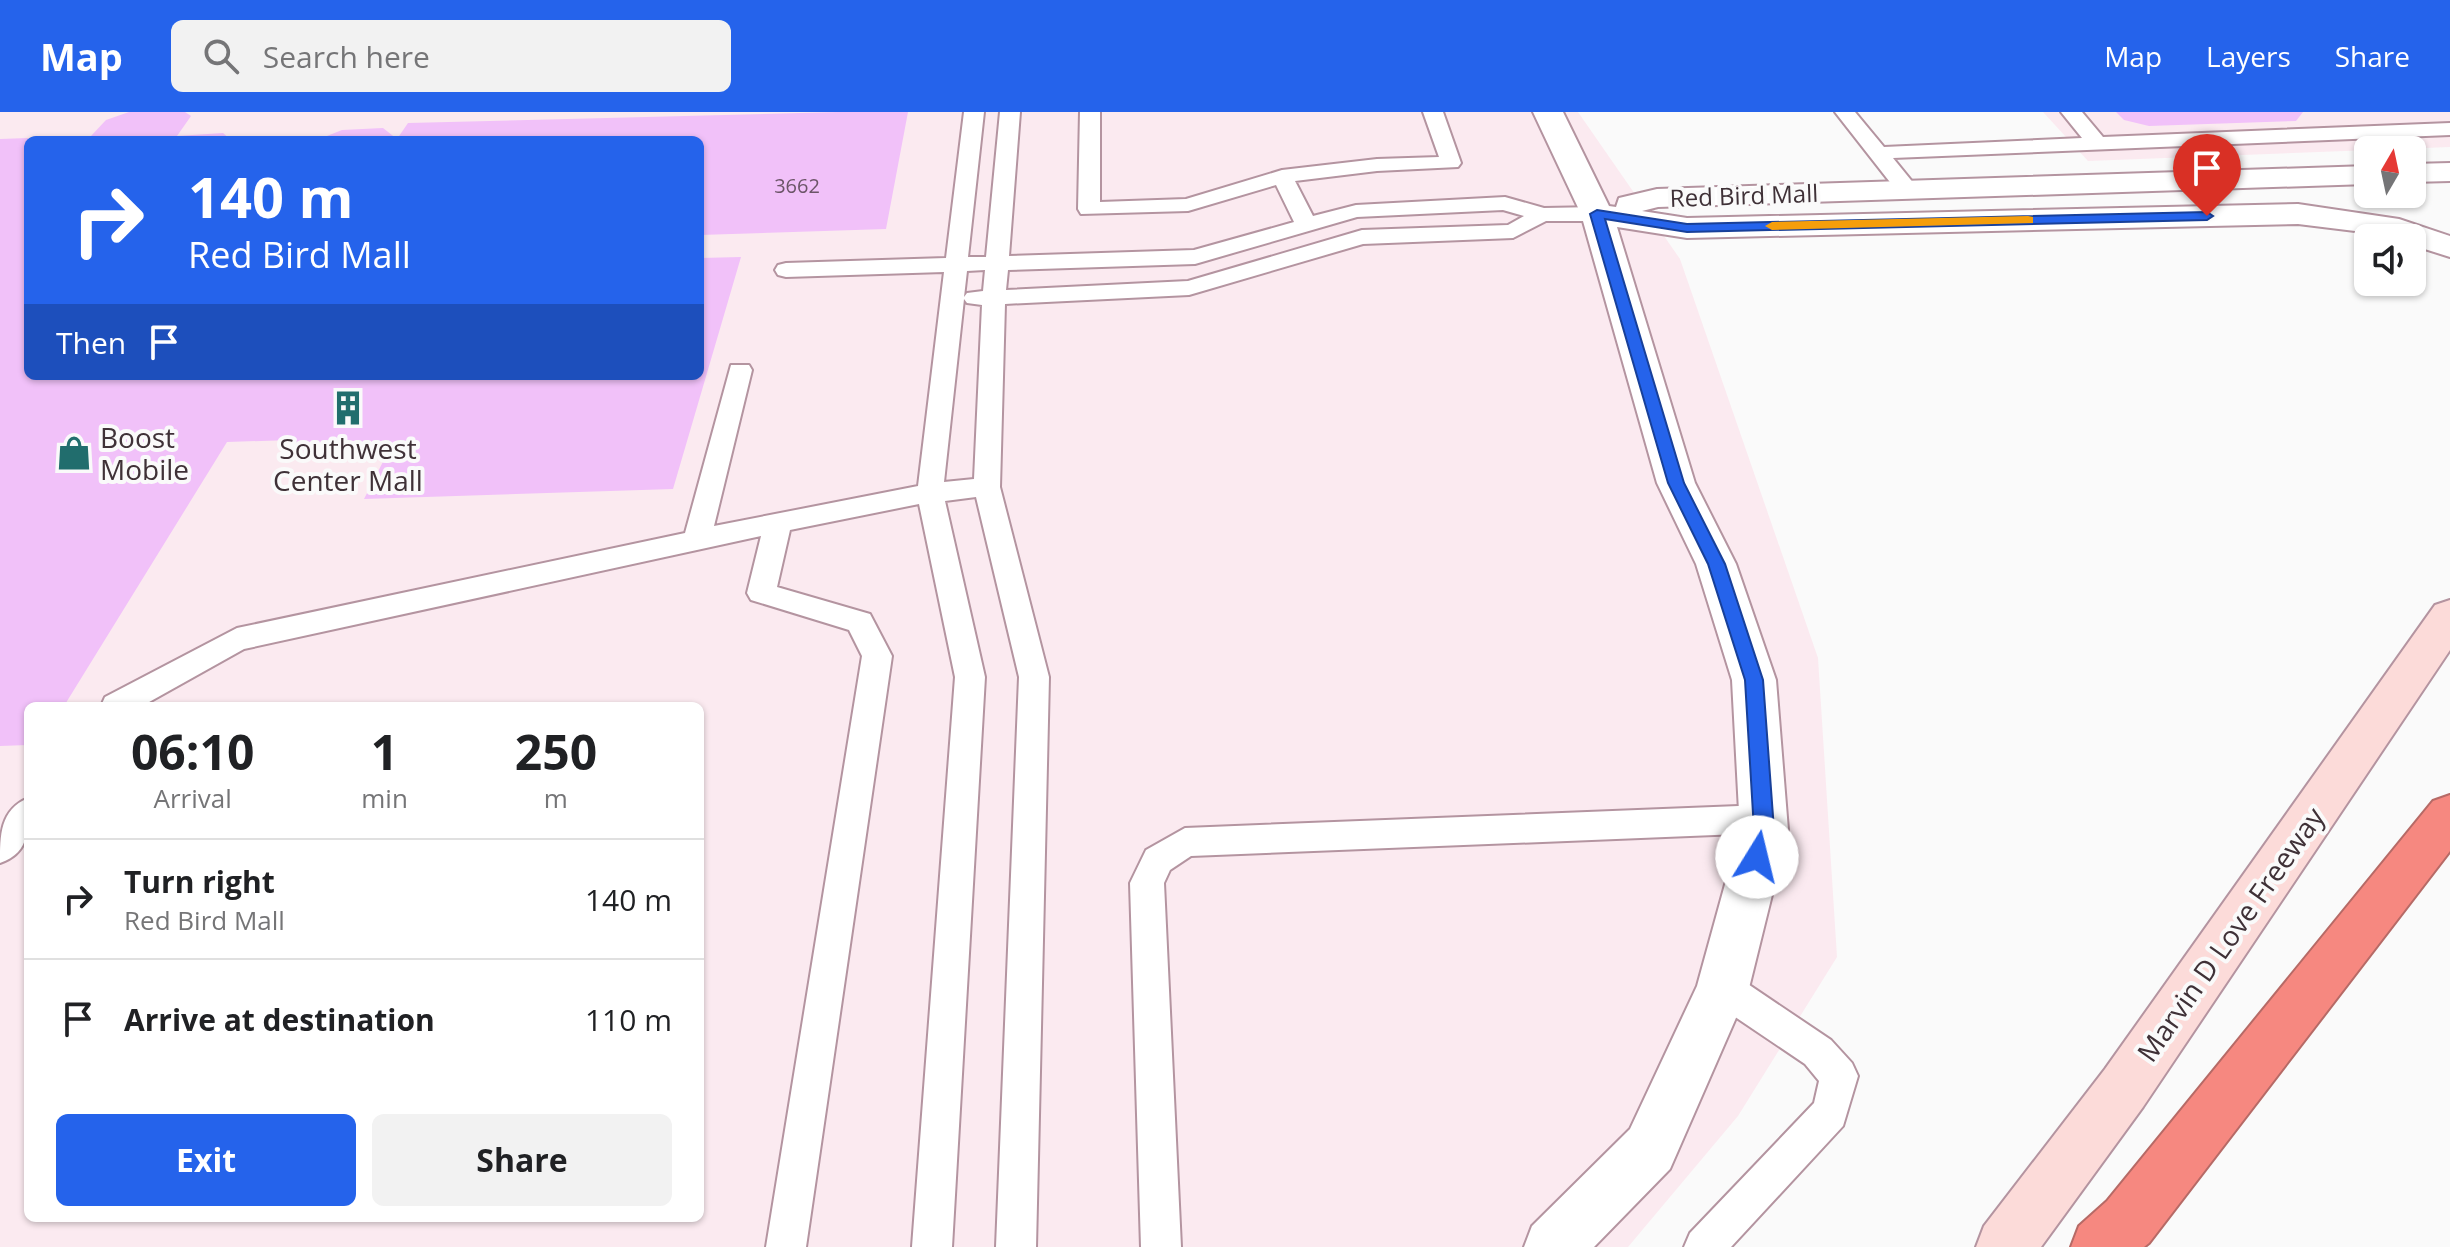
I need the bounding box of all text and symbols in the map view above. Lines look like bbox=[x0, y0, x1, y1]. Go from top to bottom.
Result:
search box bbox=[171, 20, 731, 92]
text: Map bbox=[40, 30, 123, 82]
icon: search bbox=[199, 34, 243, 78]
text: Search here bbox=[263, 36, 430, 77]
text: Map bbox=[2104, 37, 2162, 75]
text: Layers bbox=[2206, 37, 2291, 75]
text: Share bbox=[2335, 37, 2410, 75]
pin bbox=[2173, 134, 2241, 216]
north arrow bbox=[2354, 136, 2426, 208]
map controls bbox=[2354, 136, 2426, 296]
icon: arrive bbox=[2185, 146, 2229, 190]
text: 140 m bbox=[188, 158, 354, 234]
icon: right bbox=[56, 168, 160, 272]
house number: 3662 bbox=[774, 172, 820, 199]
street label: Red Bird Mall bbox=[1669, 176, 1819, 214]
button: sound bbox=[2354, 224, 2426, 296]
text: Red Bird Mall bbox=[188, 230, 411, 279]
icon: arrive bbox=[142, 320, 186, 364]
text: Then bbox=[56, 322, 126, 363]
building icon: Southwest Center Mall bbox=[329, 389, 367, 427]
place label: Boost Mobile bbox=[100, 418, 189, 488]
place label: Southwest Center Mall bbox=[273, 429, 423, 499]
shop icon: Boost Mobile bbox=[55, 434, 93, 472]
text: 06:10 bbox=[131, 719, 254, 784]
text: 1 bbox=[371, 719, 398, 784]
text: 250 bbox=[515, 719, 597, 784]
text: Arrival bbox=[153, 780, 232, 816]
text: min bbox=[361, 780, 408, 816]
text: m bbox=[544, 780, 568, 816]
street label: Marvin D Love Freeway bbox=[2128, 798, 2333, 1069]
position arrow bbox=[1715, 815, 1799, 899]
text: Turn right bbox=[124, 861, 275, 902]
icon: right bbox=[56, 877, 100, 921]
text: 140 m bbox=[585, 879, 672, 920]
text: Red Bird Mall bbox=[124, 902, 285, 938]
icon: arrive bbox=[56, 997, 100, 1041]
text: Arrive at destination bbox=[124, 999, 435, 1040]
text: 110 m bbox=[585, 999, 672, 1040]
button: Exit bbox=[56, 1114, 356, 1206]
button: Share bbox=[372, 1114, 672, 1206]

